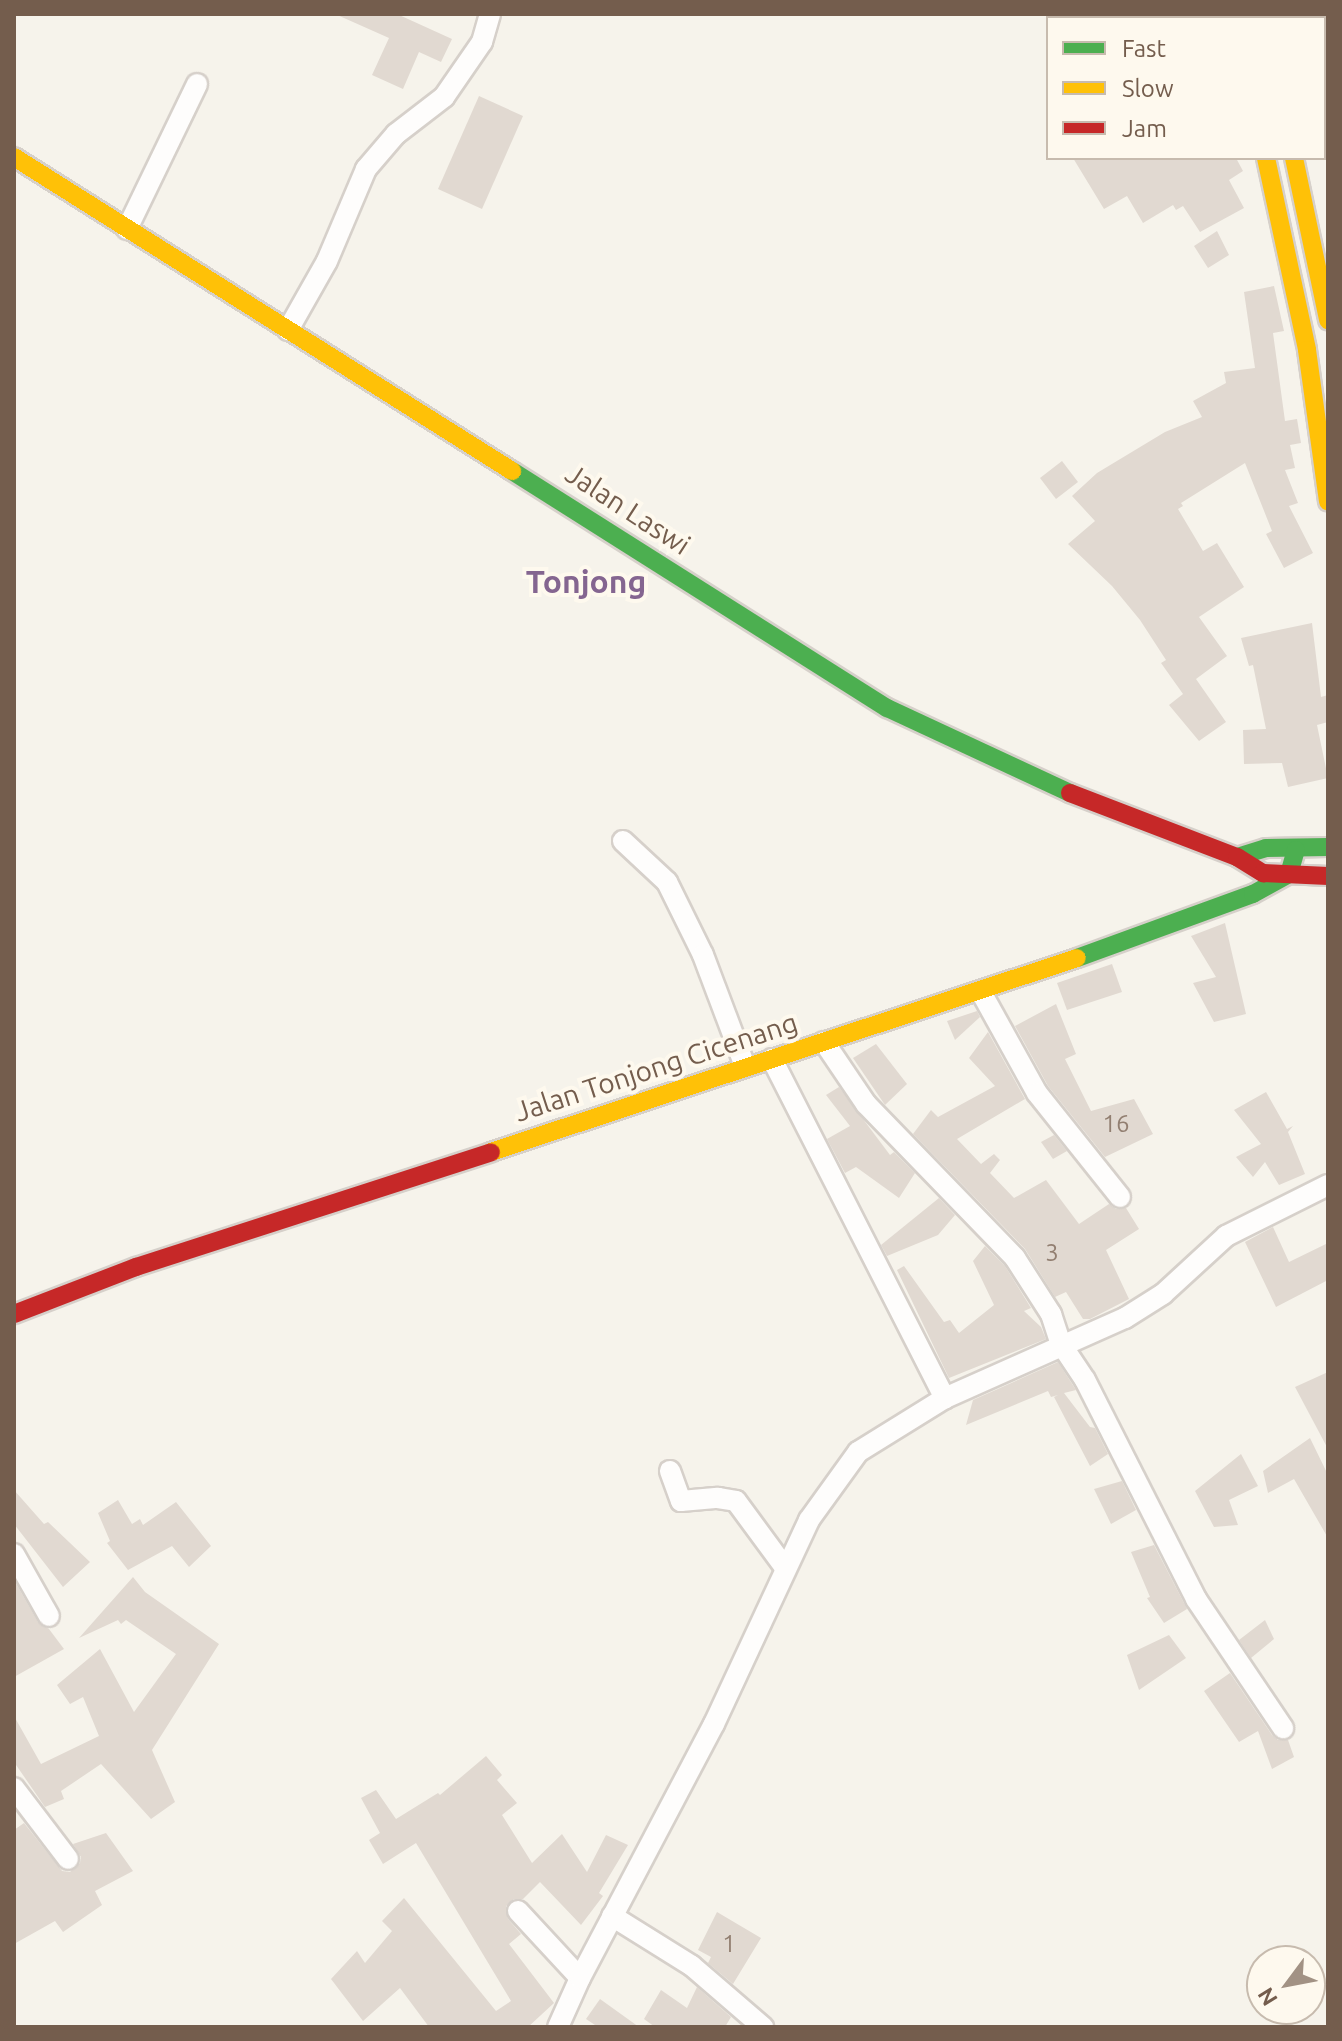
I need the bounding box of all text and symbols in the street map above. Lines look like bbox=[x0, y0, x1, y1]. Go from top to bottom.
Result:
legend bbox=[1046, 16, 1326, 160]
text: Fast bbox=[1122, 35, 1166, 62]
text: Slow bbox=[1122, 75, 1174, 102]
text: Jam bbox=[1122, 115, 1167, 142]
street label: Jalan Laswi bbox=[559, 456, 697, 562]
district label: Tonjong bbox=[526, 562, 646, 600]
street label: Jalan Tonjong Cicenang bbox=[510, 1005, 802, 1129]
house number: 16 bbox=[1102, 1110, 1130, 1138]
house number: 3 bbox=[1045, 1239, 1059, 1267]
house number: 1 bbox=[722, 1930, 736, 1958]
north arrow bbox=[1246, 1945, 1326, 2025]
text: N bbox=[1252, 1983, 1282, 2011]

